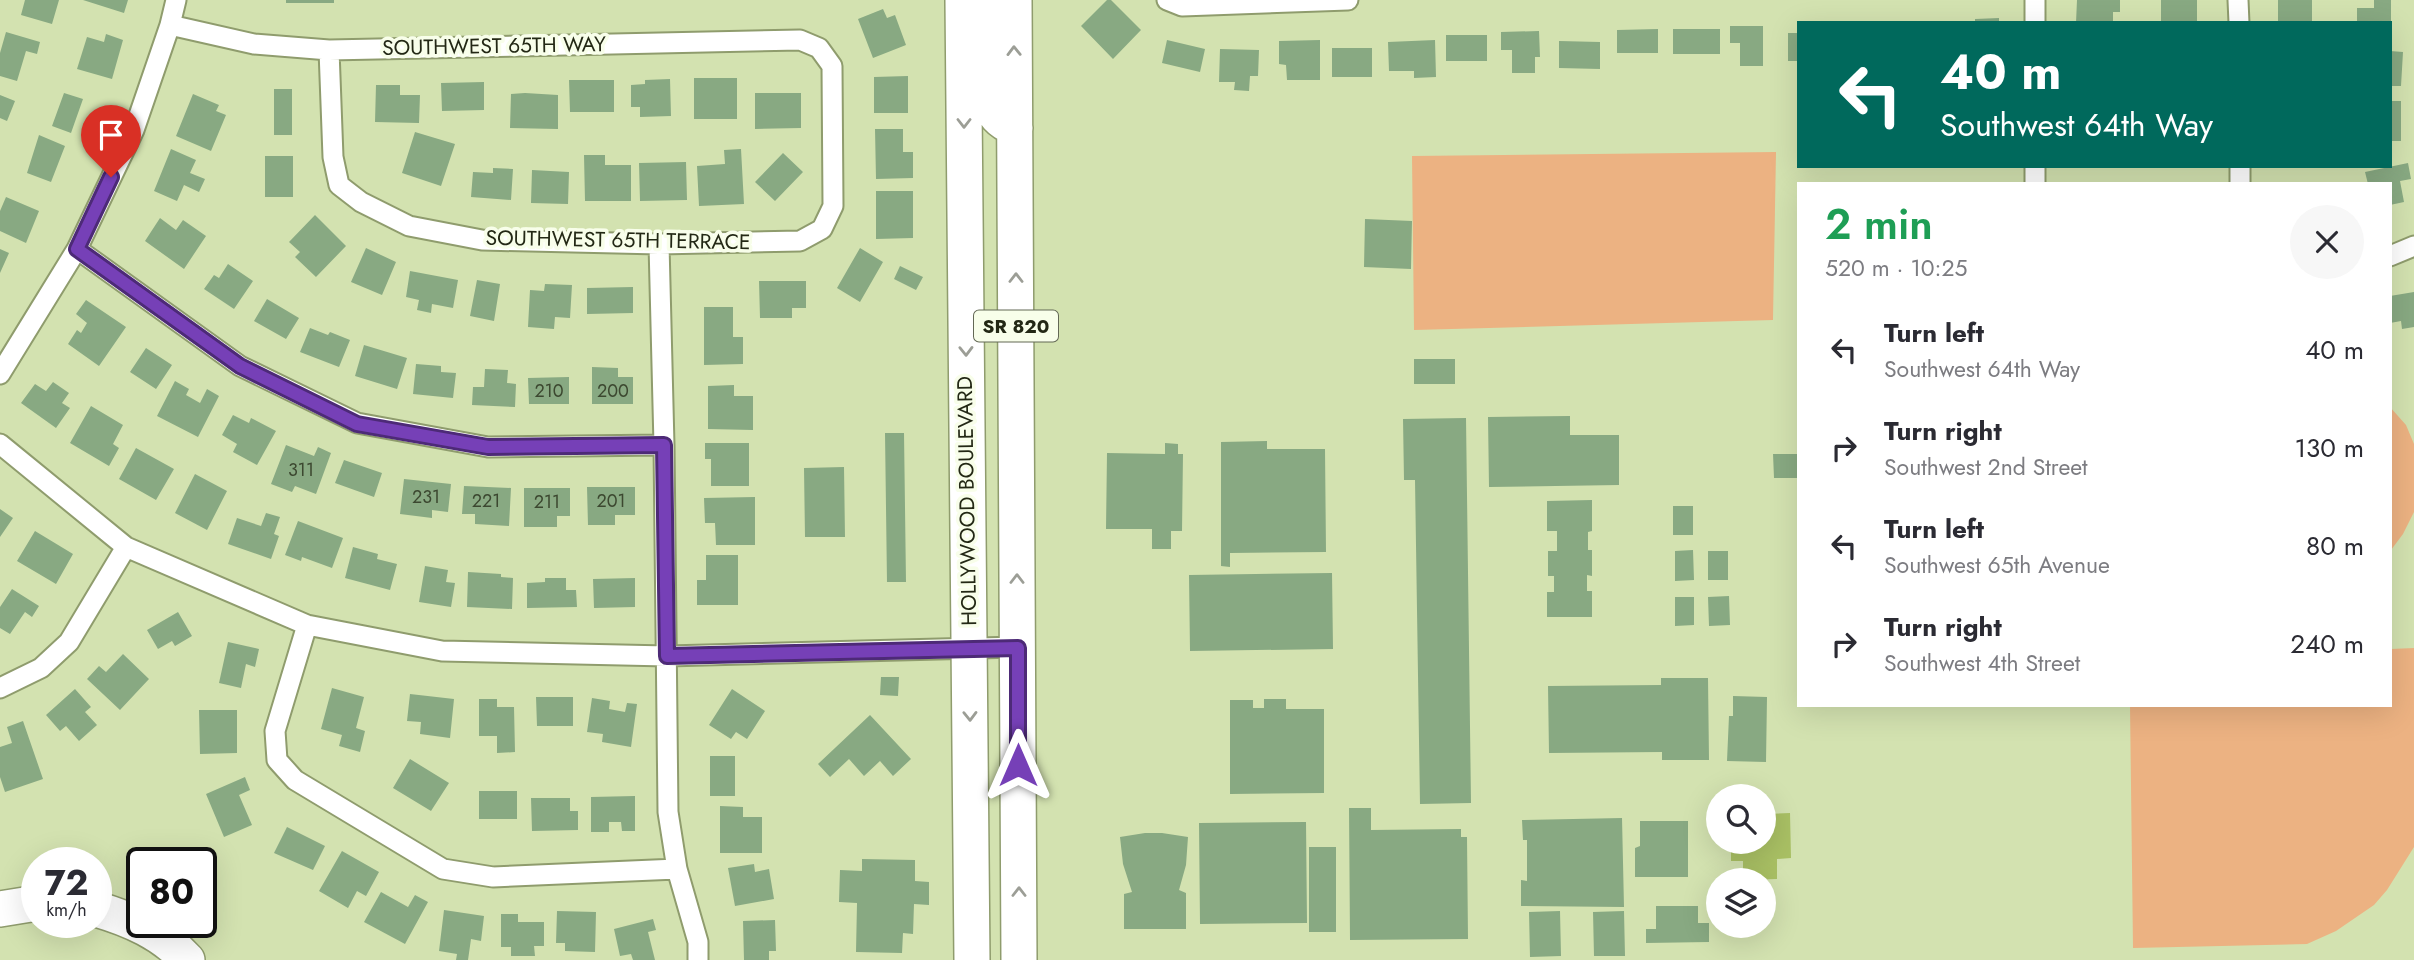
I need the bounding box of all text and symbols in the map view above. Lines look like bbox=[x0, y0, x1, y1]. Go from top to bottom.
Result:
street label: SOUTHWEST 65TH WAY bbox=[382, 29, 606, 63]
text: 40 m bbox=[1940, 37, 2062, 107]
one-way arrow bbox=[1006, 45, 1022, 55]
icon: left bbox=[1825, 49, 1916, 140]
text: Southwest 64th Way bbox=[1940, 102, 2213, 148]
pin bbox=[81, 105, 141, 177]
icon: arrive bbox=[92, 116, 130, 154]
one-way arrow bbox=[956, 118, 972, 129]
text: 2 min bbox=[1825, 194, 1933, 255]
button: close bbox=[2290, 205, 2364, 279]
street label: SOUTHWEST 65TH TERRACE bbox=[485, 223, 751, 257]
text: 520 m · 10:25 bbox=[1825, 251, 1968, 285]
one-way arrow bbox=[1008, 272, 1024, 283]
road number: SR 820 bbox=[974, 310, 1058, 342]
text: Turn left bbox=[1884, 314, 1984, 352]
icon: left bbox=[1825, 331, 1863, 369]
text: 40 m bbox=[2305, 331, 2364, 369]
one-way arrow bbox=[958, 346, 974, 356]
text: Southwest 64th Way bbox=[1884, 352, 2080, 386]
street label: HOLLYWOOD BOULEVARD bbox=[950, 376, 984, 626]
house number: 210 bbox=[534, 378, 564, 404]
house number: 200 bbox=[597, 378, 629, 404]
text: Turn right bbox=[1884, 412, 2002, 450]
icon: right bbox=[1825, 429, 1863, 467]
text: 130 m bbox=[2294, 429, 2364, 467]
text: Southwest 2nd Street bbox=[1884, 450, 2088, 484]
house number: 311 bbox=[288, 457, 314, 483]
house number: 231 bbox=[412, 484, 440, 510]
house number: 221 bbox=[472, 488, 500, 514]
house number: 201 bbox=[596, 488, 626, 514]
house number: 211 bbox=[534, 489, 560, 515]
text: Turn left bbox=[1884, 510, 1984, 548]
icon: left bbox=[1825, 527, 1863, 565]
text: 80 m bbox=[2306, 527, 2364, 565]
text: Southwest 65th Avenue bbox=[1884, 548, 2110, 582]
one-way arrow bbox=[1009, 573, 1025, 584]
text: Turn right bbox=[1884, 608, 2002, 646]
icon: right bbox=[1825, 625, 1863, 663]
text: 240 m bbox=[2290, 625, 2364, 663]
text: Southwest 4th Street bbox=[1884, 646, 2080, 680]
one-way arrow bbox=[962, 711, 977, 722]
position arrow bbox=[981, 728, 1055, 802]
map controls bbox=[1706, 784, 1776, 938]
button: search bbox=[1706, 784, 1776, 854]
speed limit sign: 80 bbox=[126, 847, 217, 938]
text: 72 bbox=[44, 858, 89, 908]
button: layers bbox=[1706, 868, 1776, 938]
one-way arrow bbox=[1011, 886, 1027, 897]
text: km/h bbox=[46, 897, 87, 923]

